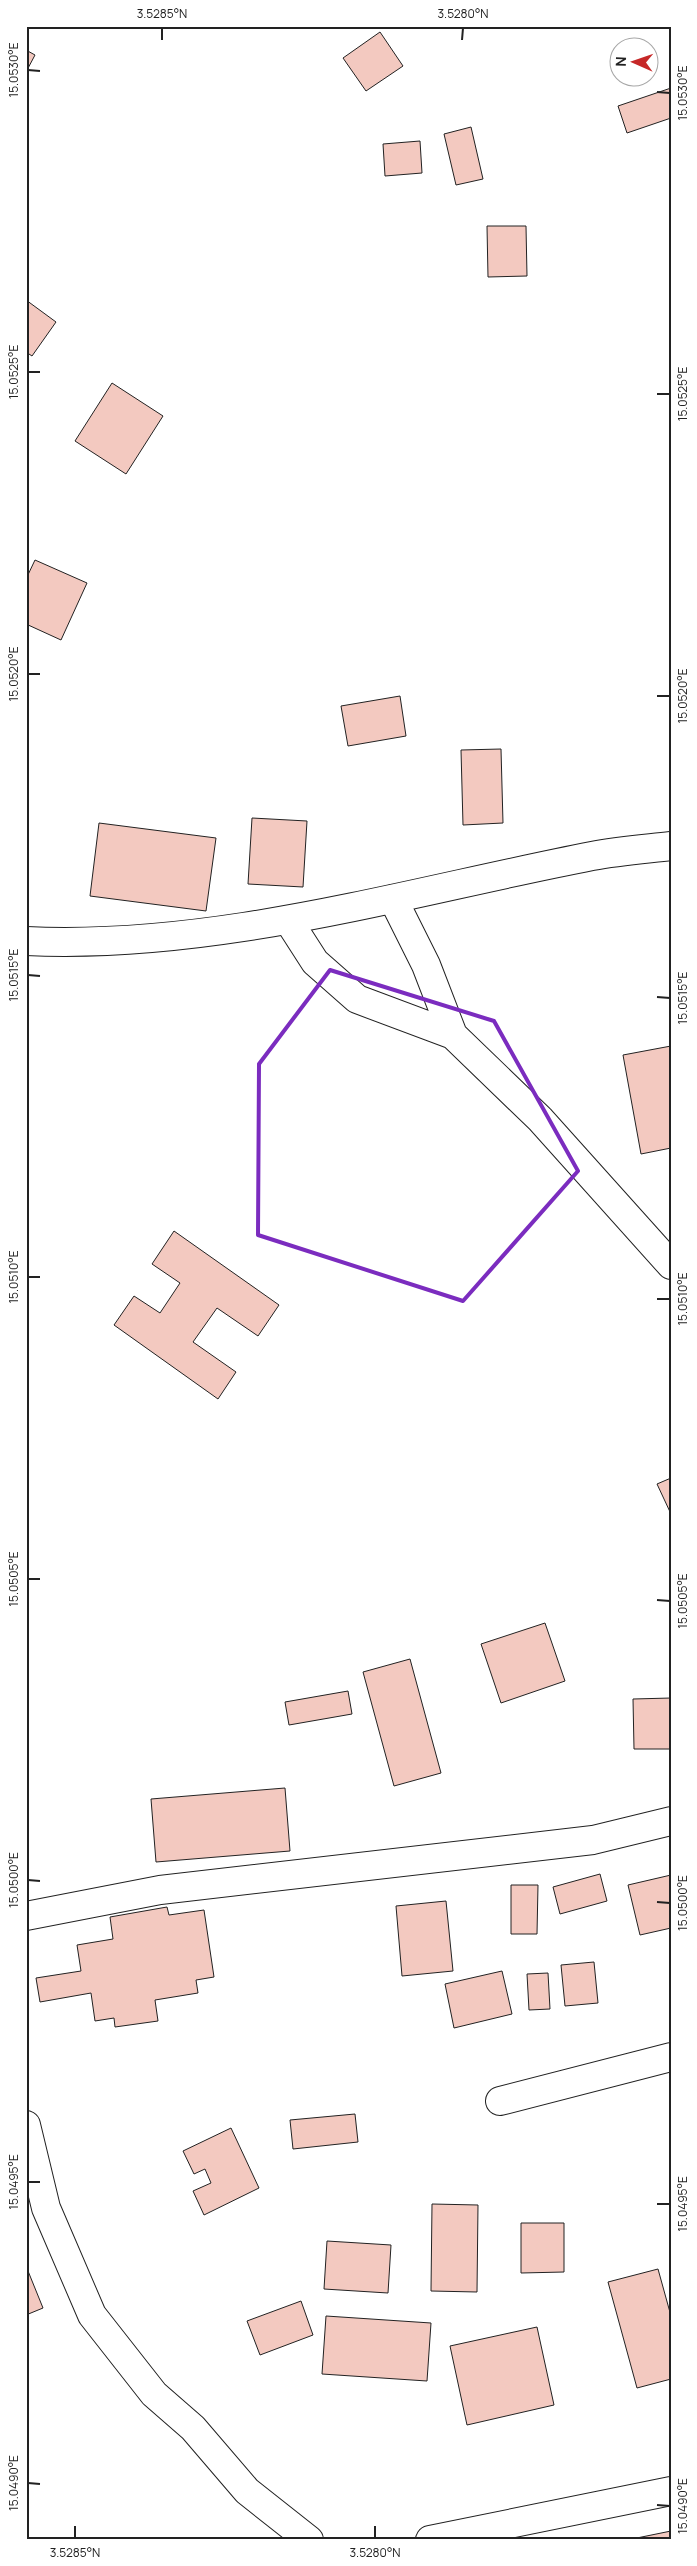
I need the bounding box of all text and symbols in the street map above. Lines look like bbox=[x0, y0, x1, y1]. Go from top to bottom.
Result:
text: 3.5285°N bbox=[137, 5, 187, 22]
text: 3.5280°N bbox=[437, 5, 489, 22]
north arrow bbox=[610, 38, 660, 88]
text: 15.0530°E bbox=[5, 42, 22, 98]
text: N bbox=[611, 56, 630, 67]
text: 15.0530°E bbox=[674, 65, 691, 121]
text: 15.0525°E bbox=[5, 345, 22, 399]
text: 15.0525°E bbox=[674, 367, 691, 421]
text: 15.0520°E bbox=[5, 646, 22, 701]
text: 15.0520°E bbox=[674, 668, 691, 723]
text: 15.0515°E bbox=[5, 948, 22, 1001]
text: 15.0515°E bbox=[674, 971, 691, 1024]
text: 15.0510°E bbox=[5, 1250, 22, 1304]
text: 15.0510°E bbox=[674, 1272, 691, 1326]
text: 15.0505°E bbox=[5, 1551, 22, 1607]
text: 15.0505°E bbox=[674, 1573, 691, 1629]
text: 15.0500°E bbox=[5, 1852, 22, 1908]
text: 15.0500°E bbox=[674, 1875, 691, 1931]
text: 15.0495°E bbox=[5, 2154, 22, 2210]
text: 15.0495°E bbox=[674, 2176, 691, 2232]
text: 15.0490°E bbox=[5, 2455, 22, 2511]
text: 15.0490°E bbox=[674, 2478, 691, 2534]
text: 3.5285°N bbox=[50, 2544, 100, 2561]
text: 3.5280°N bbox=[349, 2544, 401, 2561]

